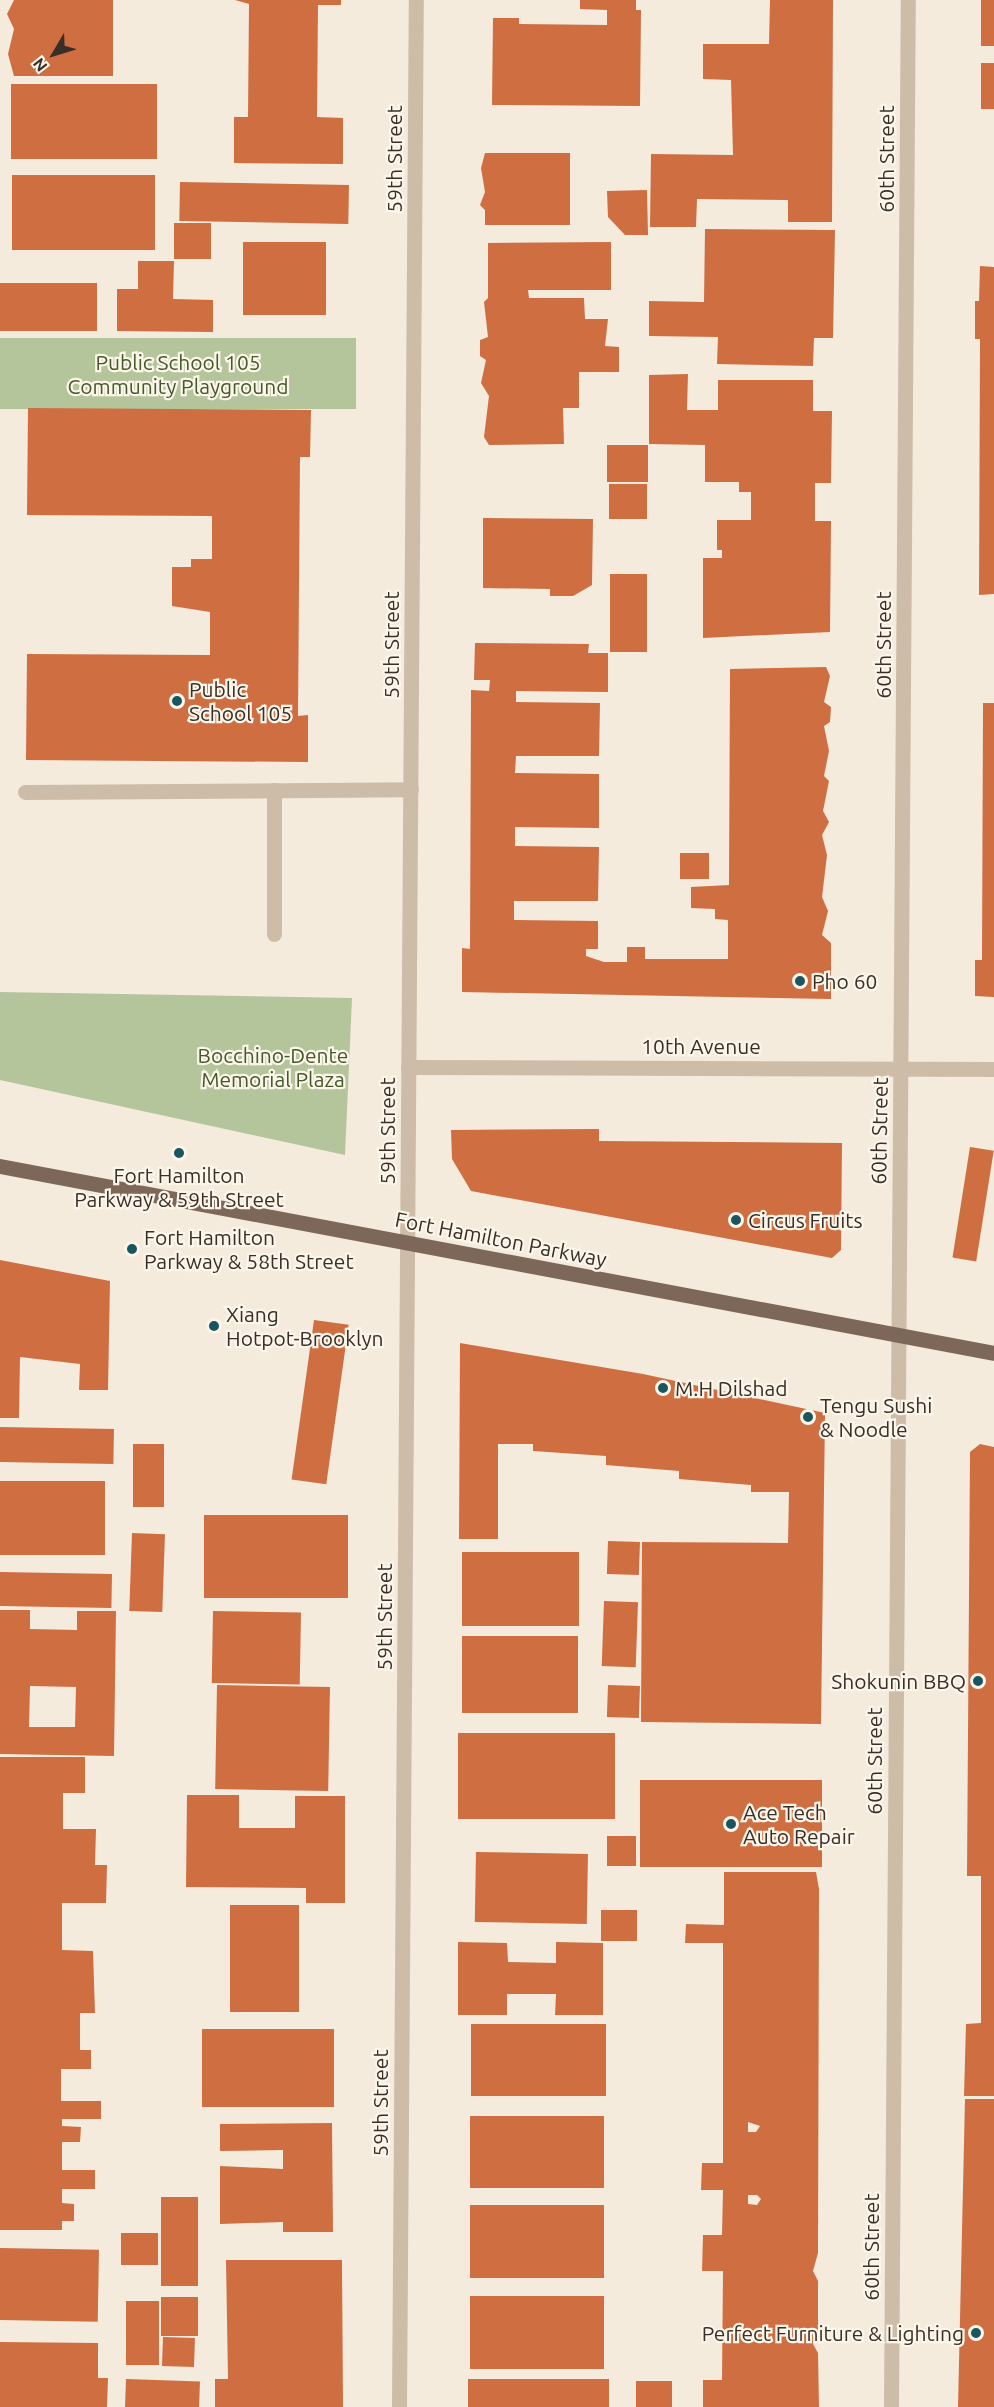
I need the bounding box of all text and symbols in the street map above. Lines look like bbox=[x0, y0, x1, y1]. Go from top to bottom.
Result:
north arrow bbox=[24, 24, 84, 84]
text: N bbox=[29, 55, 51, 75]
street label: 59th Street bbox=[381, 105, 407, 213]
street label: 60th Street bbox=[873, 105, 899, 213]
park label: Public School 105 Community Playground bbox=[67, 349, 289, 399]
street label: 59th Street bbox=[378, 591, 404, 699]
street label: 60th Street bbox=[870, 591, 896, 699]
place label: Public School 105 bbox=[189, 676, 292, 726]
marker: Public School 105 bbox=[170, 694, 184, 708]
place label: Pho 60 bbox=[812, 968, 877, 994]
marker: Pho 60 bbox=[793, 974, 807, 988]
street label: 10th Avenue bbox=[641, 1033, 761, 1059]
park label: Bocchino-Dente Memorial Plaza bbox=[198, 1042, 348, 1092]
street label: 59th Street bbox=[374, 1077, 400, 1185]
street label: 60th Street bbox=[865, 1077, 893, 1185]
marker: Fort Hamilton Parkway & 59th Street bbox=[172, 1146, 186, 1160]
place label: Fort Hamilton Parkway & 59th Street bbox=[74, 1162, 284, 1212]
street label: Fort Hamilton Parkway bbox=[393, 1206, 609, 1272]
place label: Circus Fruits bbox=[748, 1207, 863, 1233]
marker: Circus Fruits bbox=[729, 1213, 743, 1227]
place label: Fort Hamilton Parkway & 58th Street bbox=[144, 1224, 354, 1274]
marker: Fort Hamilton Parkway & 58th Street bbox=[125, 1242, 139, 1256]
place label: Xiang Hotpot-Brooklyn bbox=[226, 1301, 384, 1351]
marker: Xiang Hotpot-Brooklyn bbox=[207, 1319, 221, 1333]
place label: M.H Dilshad bbox=[675, 1375, 787, 1401]
marker: M.H Dilshad bbox=[656, 1381, 670, 1395]
place label: Tengu Sushi & Noodle bbox=[820, 1392, 932, 1442]
marker: Tengu Sushi & Noodle bbox=[801, 1410, 815, 1424]
street label: 59th Street bbox=[371, 1563, 397, 1671]
place label: Shokunin BBQ bbox=[831, 1668, 966, 1694]
marker: Shokunin BBQ bbox=[971, 1674, 985, 1688]
street label: 60th Street bbox=[861, 1707, 887, 1815]
place label: Ace Tech Auto Repair bbox=[743, 1799, 855, 1849]
marker: Ace Tech Auto Repair bbox=[724, 1817, 738, 1831]
street label: 59th Street bbox=[367, 2049, 393, 2157]
street label: 60th Street bbox=[858, 2193, 884, 2301]
place label: Perfect Furniture & Lighting bbox=[702, 2320, 964, 2346]
marker: Perfect Furniture & Lighting bbox=[969, 2326, 983, 2340]

